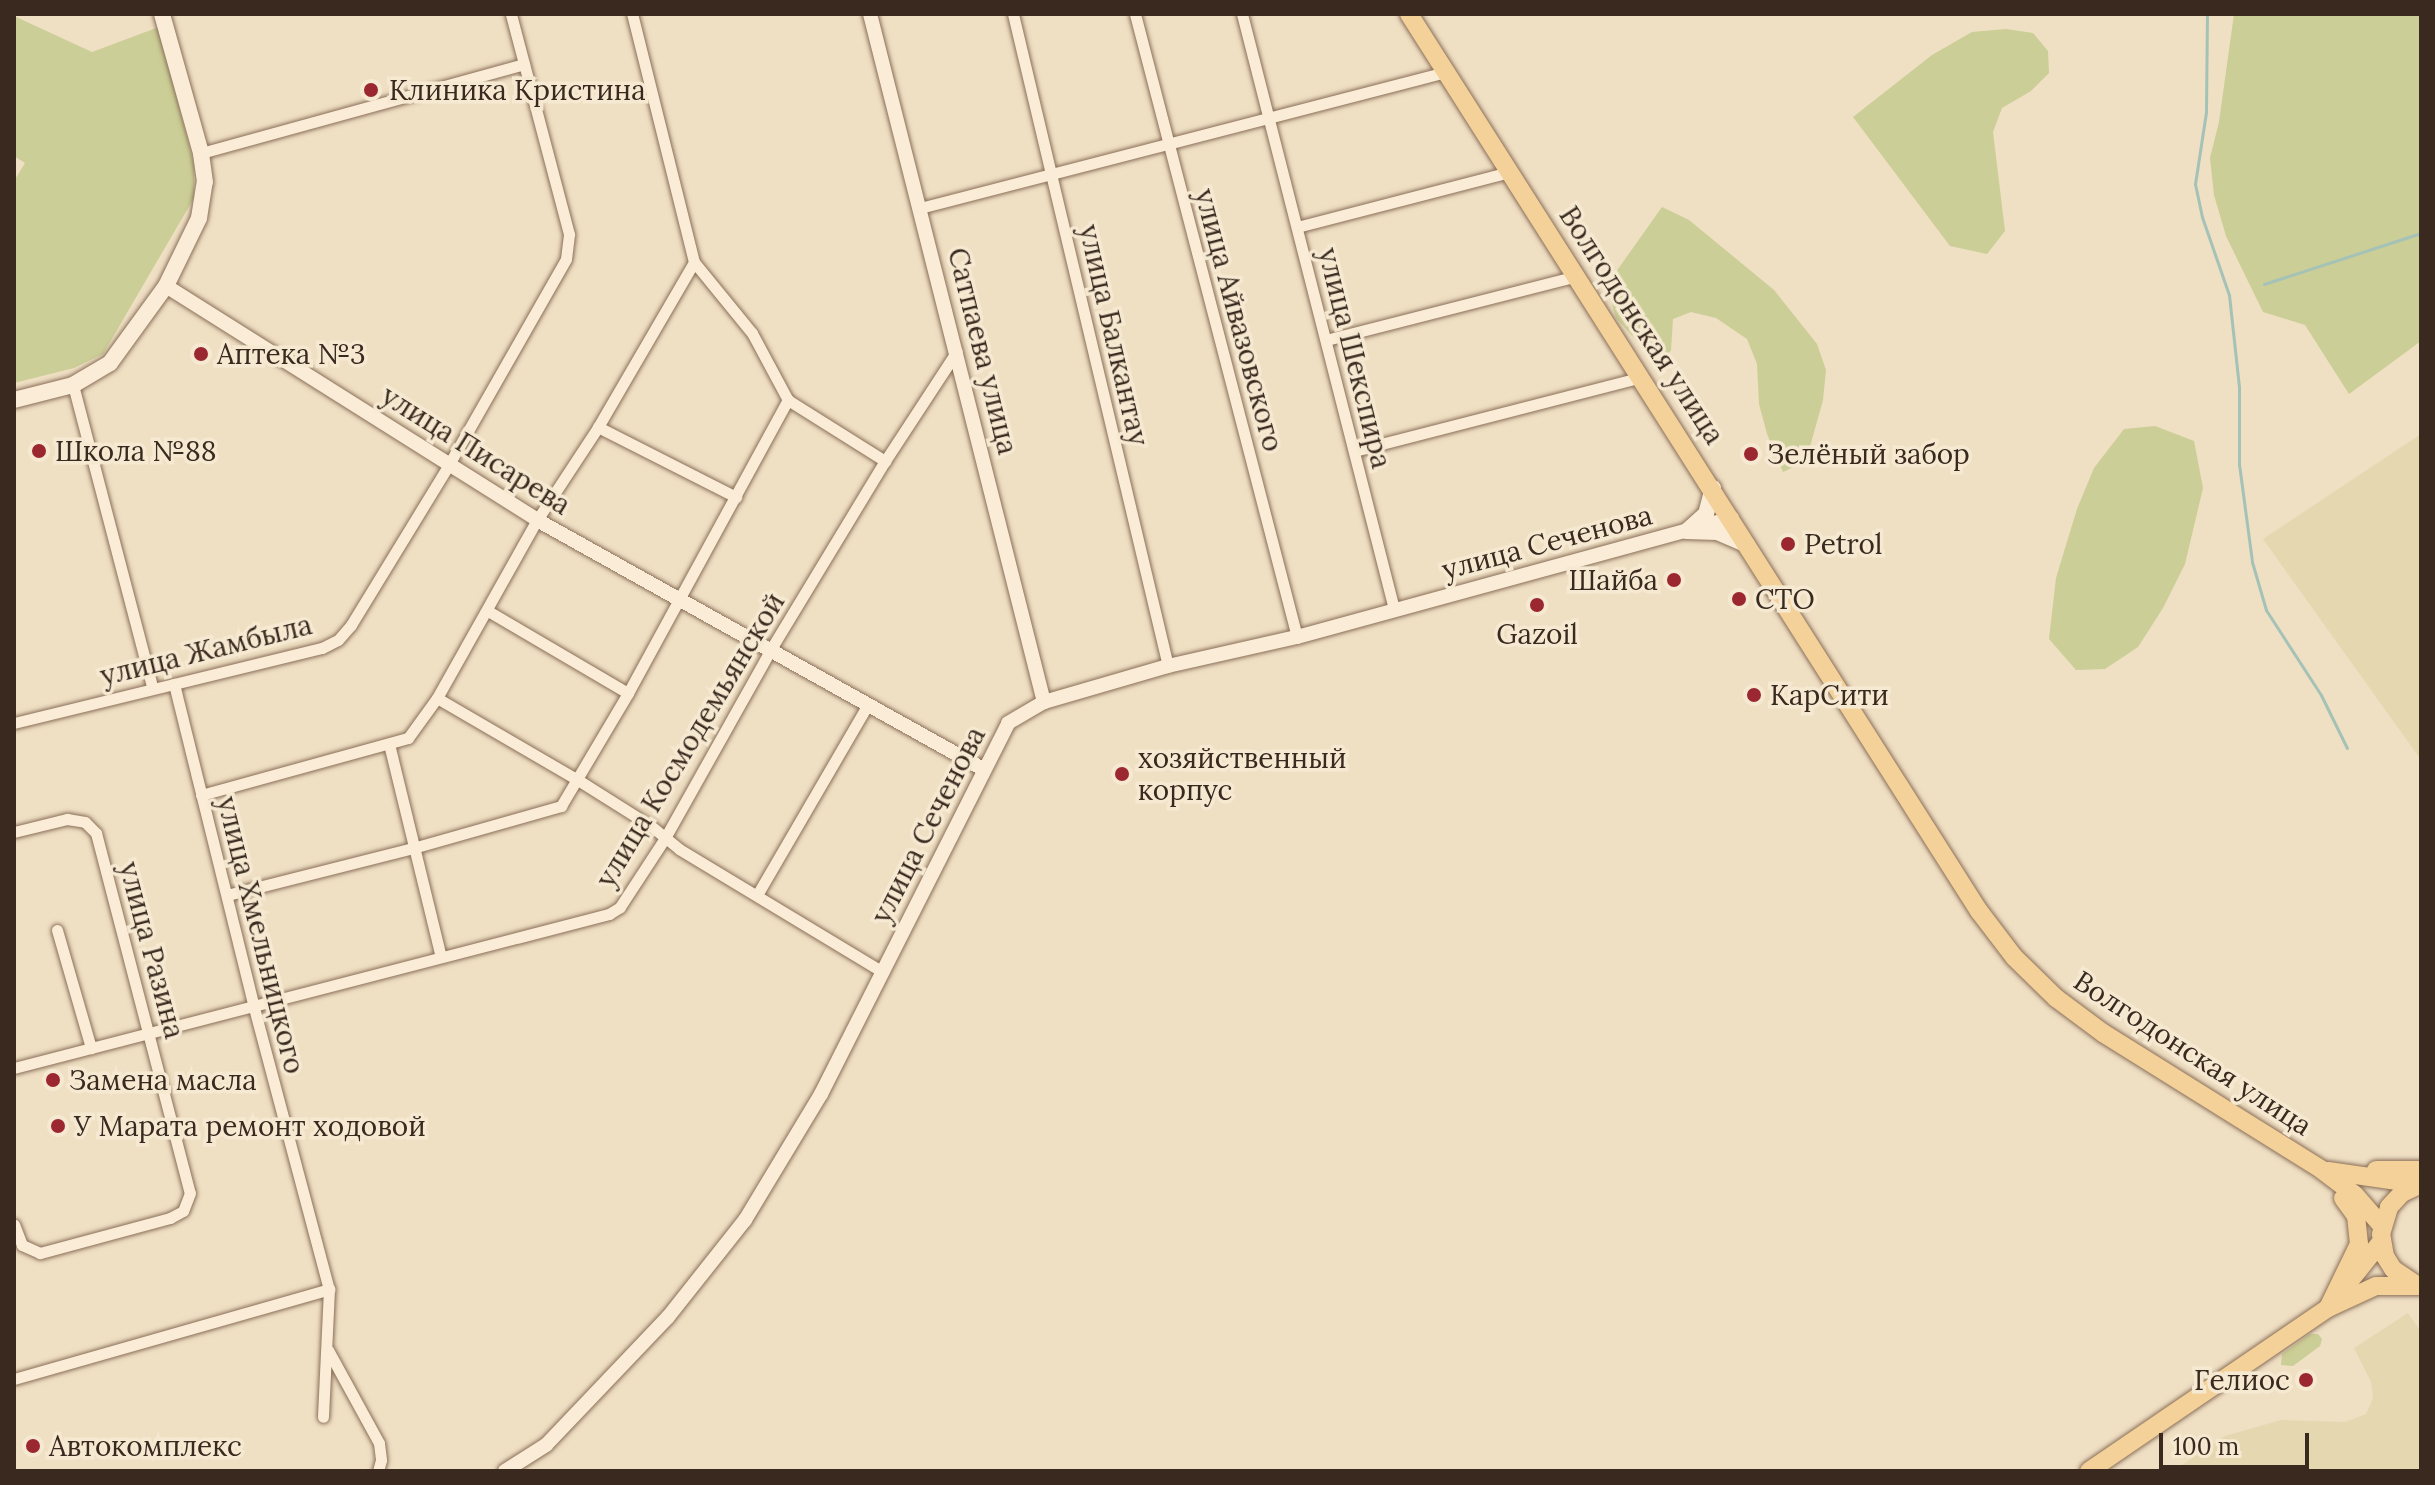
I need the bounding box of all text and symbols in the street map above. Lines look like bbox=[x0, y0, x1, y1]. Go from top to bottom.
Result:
place label: Клиника Кристина bbox=[389, 73, 646, 107]
marker: Клиника Кристина bbox=[360, 79, 382, 101]
street label: улица Айвазовского bbox=[1188, 185, 1290, 455]
street label: Волгодонская улица bbox=[1553, 200, 1731, 450]
street label: улица Балкантау bbox=[1072, 221, 1156, 449]
street label: Сатпаева улица bbox=[941, 244, 1025, 458]
street label: улица Шекспира bbox=[1311, 244, 1399, 472]
place label: Аптека №3 bbox=[217, 337, 366, 371]
marker: Аптека №3 bbox=[192, 345, 210, 363]
street label: улица Писарева bbox=[375, 378, 577, 522]
place label: Школа №88 bbox=[55, 434, 216, 468]
place label: Зелёный забор bbox=[1767, 437, 1970, 471]
marker: Школа №88 bbox=[30, 442, 48, 460]
marker: Зелёный забор bbox=[1742, 445, 1760, 463]
street label: улица Сеченова bbox=[1438, 498, 1656, 586]
place label: Petrol bbox=[1804, 527, 1882, 561]
marker: Petrol bbox=[1779, 535, 1797, 553]
place label: Шайба bbox=[1568, 563, 1658, 597]
marker: Шайба bbox=[1665, 571, 1683, 589]
place label: СТО bbox=[1755, 582, 1815, 616]
street label: улица Космодемьянской bbox=[589, 587, 791, 893]
marker: СТО bbox=[1730, 590, 1748, 608]
marker: Gazoil bbox=[1528, 596, 1546, 614]
street label: улица Жамбыла bbox=[97, 607, 315, 693]
place label: Gazoil bbox=[1496, 617, 1578, 651]
place label: КарСити bbox=[1770, 678, 1889, 712]
marker: КарСити bbox=[1745, 686, 1763, 704]
street label: улица Сеченова bbox=[864, 721, 992, 929]
place label: хозяйственный корпус bbox=[1138, 741, 1347, 807]
marker: хозяйственный корпус bbox=[1113, 765, 1131, 783]
street label: улица Хмельницкого bbox=[210, 793, 312, 1077]
street label: улица Разина bbox=[112, 858, 192, 1042]
street label: Волгодонская улица bbox=[2068, 964, 2318, 1142]
place label: Замена масла bbox=[69, 1063, 257, 1097]
marker: Замена масла bbox=[44, 1071, 62, 1089]
place label: У Марата ремонт ходовой bbox=[74, 1109, 426, 1143]
marker: У Марата ремонт ходовой bbox=[49, 1117, 67, 1135]
place label: Гелиос bbox=[2194, 1363, 2290, 1397]
marker: Гелиос bbox=[2297, 1371, 2315, 1389]
scale bar bbox=[2163, 1417, 2313, 1467]
place label: Автокомплекс bbox=[49, 1429, 242, 1463]
text: 100 m bbox=[2173, 1431, 2239, 1462]
marker: Автокомплекс bbox=[24, 1437, 42, 1455]

